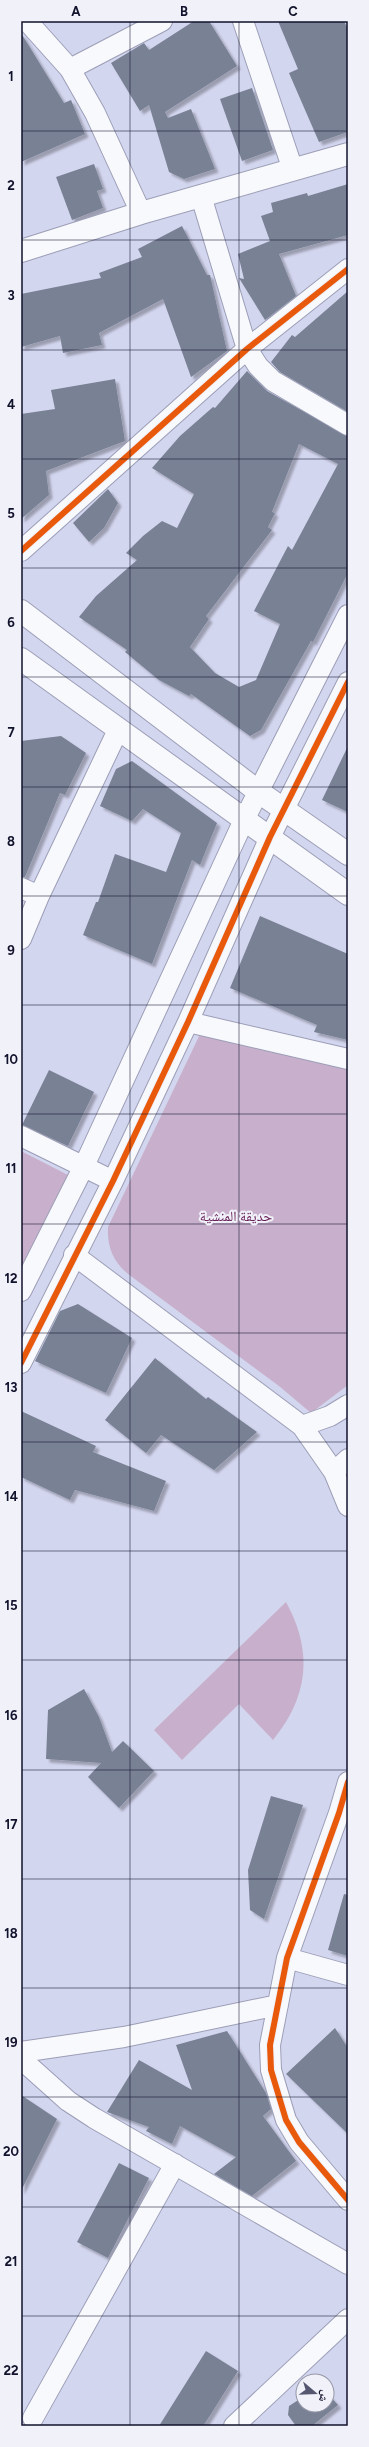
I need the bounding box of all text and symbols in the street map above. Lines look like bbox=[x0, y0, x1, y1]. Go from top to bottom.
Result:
text: A bbox=[71, 4, 81, 19]
text: B bbox=[180, 4, 188, 19]
text: C bbox=[288, 4, 298, 19]
text: 1 bbox=[8, 69, 14, 84]
text: 2 bbox=[7, 178, 15, 193]
text: 3 bbox=[7, 288, 15, 303]
text: 4 bbox=[7, 397, 15, 412]
text: 5 bbox=[7, 506, 15, 521]
text: 6 bbox=[7, 615, 15, 630]
text: 7 bbox=[7, 725, 15, 740]
text: 8 bbox=[7, 834, 15, 849]
text: 9 bbox=[7, 943, 15, 958]
text: 10 bbox=[4, 1052, 18, 1067]
text: 11 bbox=[6, 1161, 16, 1176]
park label: حديقة المنشية bbox=[200, 1208, 272, 1225]
text: 12 bbox=[4, 1271, 18, 1286]
text: 13 bbox=[5, 1380, 17, 1395]
text: 14 bbox=[4, 1489, 18, 1504]
text: 15 bbox=[4, 1598, 18, 1613]
text: 16 bbox=[4, 1708, 18, 1723]
text: 17 bbox=[5, 1817, 17, 1832]
text: 18 bbox=[4, 1926, 18, 1941]
text: 19 bbox=[4, 2035, 18, 2050]
text: 20 bbox=[3, 2144, 19, 2159]
text: 21 bbox=[4, 2254, 18, 2269]
text: 22 bbox=[3, 2363, 19, 2378]
north arrow bbox=[295, 2373, 335, 2413]
text: ش bbox=[315, 2388, 332, 2404]

